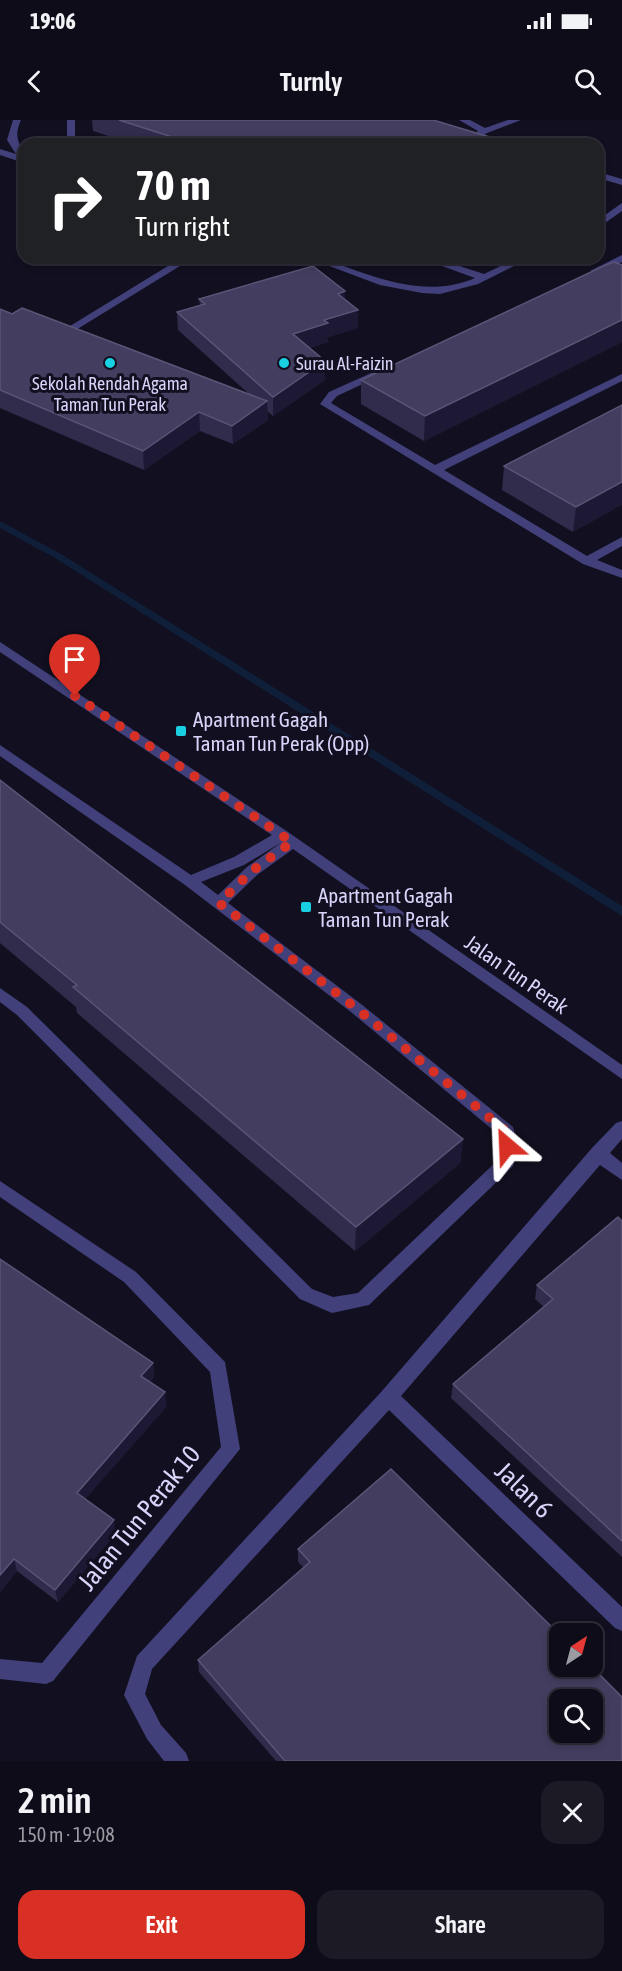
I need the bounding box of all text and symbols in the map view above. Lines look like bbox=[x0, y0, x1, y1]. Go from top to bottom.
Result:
text: 19:06 bbox=[30, 8, 76, 34]
icon: back bbox=[18, 65, 51, 98]
icon: search bbox=[571, 65, 604, 98]
text: Turnly bbox=[280, 66, 342, 97]
text: 70 m bbox=[135, 161, 210, 209]
icon: right bbox=[36, 162, 114, 240]
text: Turn right bbox=[135, 211, 230, 242]
place label: Surau Al-Faizin bbox=[296, 353, 394, 374]
marker: Sekolah Rendah Agama Taman Tun Perak bbox=[103, 356, 117, 370]
marker: Surau Al-Faizin bbox=[277, 356, 291, 370]
place label: Sekolah Rendah Agama Taman Tun Perak bbox=[32, 373, 188, 415]
pin bbox=[49, 634, 100, 696]
icon: arrive bbox=[58, 643, 91, 676]
place label: Apartment Gagah Taman Tun Perak (Opp) bbox=[193, 707, 369, 755]
marker: Apartment Gagah Taman Tun Perak (Opp) bbox=[174, 724, 188, 738]
place label: Apartment Gagah Taman Tun Perak bbox=[318, 883, 453, 931]
marker: Apartment Gagah Taman Tun Perak bbox=[299, 900, 313, 914]
street label: Jalan Tun Perak bbox=[461, 930, 573, 1018]
position arrow bbox=[475, 1114, 539, 1178]
street label: Jalan Tun Perak 10 bbox=[72, 1440, 206, 1596]
street label: Jalan 6 bbox=[489, 1456, 559, 1524]
north arrow bbox=[549, 1623, 603, 1677]
map controls bbox=[549, 1623, 603, 1743]
button: search bbox=[549, 1689, 603, 1743]
text: 2 min bbox=[18, 1779, 92, 1821]
button: close bbox=[541, 1781, 604, 1844]
text: 150 m · 19:08 bbox=[18, 1823, 115, 1846]
button: Exit bbox=[18, 1890, 305, 1959]
button: Share bbox=[317, 1890, 604, 1959]

